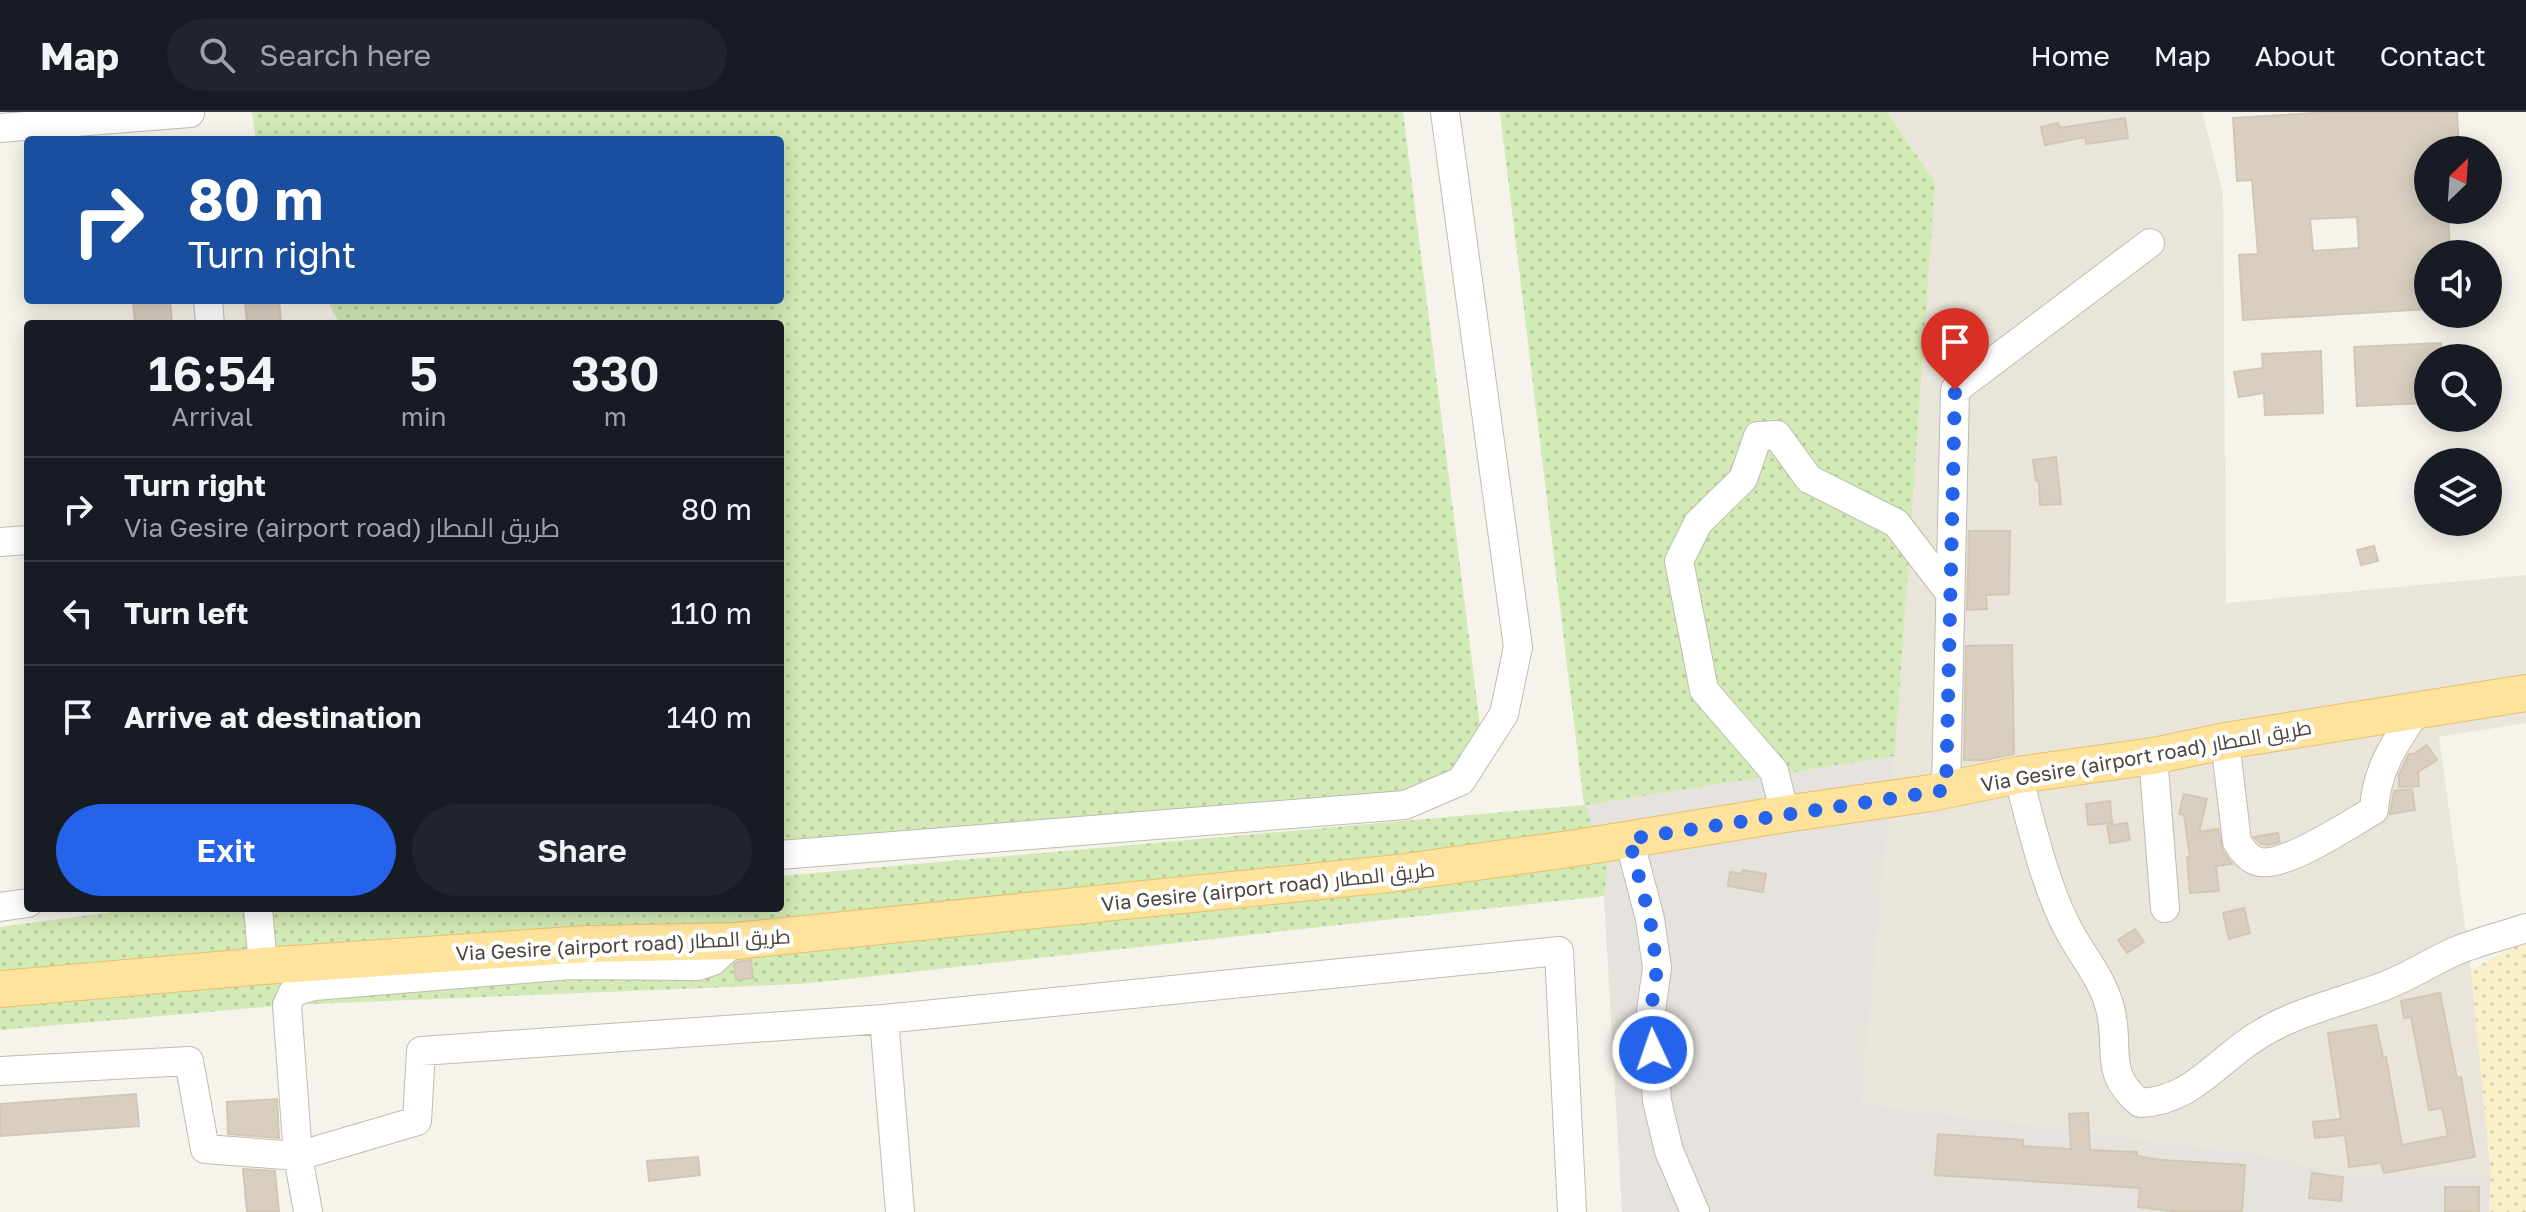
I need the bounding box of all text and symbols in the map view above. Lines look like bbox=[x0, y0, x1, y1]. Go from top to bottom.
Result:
search box bbox=[167, 19, 727, 91]
text: Map bbox=[40, 33, 119, 78]
icon: search bbox=[195, 33, 239, 77]
text: Search here bbox=[259, 37, 431, 73]
text: Home bbox=[2031, 39, 2110, 72]
text: Map bbox=[2154, 39, 2211, 72]
text: About bbox=[2255, 39, 2336, 72]
text: Contact bbox=[2380, 39, 2486, 72]
north arrow bbox=[2414, 136, 2502, 224]
map controls bbox=[2414, 136, 2502, 536]
text: 80 m bbox=[188, 165, 323, 232]
icon: right bbox=[56, 168, 160, 272]
text: Turn right bbox=[188, 233, 356, 276]
button: sound bbox=[2414, 240, 2502, 328]
pin bbox=[1921, 308, 1989, 390]
icon: arrive bbox=[1933, 320, 1977, 364]
text: 16:54 bbox=[148, 344, 276, 402]
text: 5 bbox=[409, 344, 438, 402]
text: 330 bbox=[571, 344, 660, 402]
button: search bbox=[2414, 344, 2502, 432]
text: Arrival bbox=[172, 401, 253, 432]
text: min bbox=[401, 401, 447, 432]
text: m bbox=[604, 401, 627, 432]
button: layers bbox=[2414, 448, 2502, 536]
text: Turn right bbox=[124, 467, 266, 503]
icon: right bbox=[56, 487, 100, 531]
text: 80 m bbox=[681, 491, 752, 527]
text: Via Gesire (airport road) طريق المطار bbox=[124, 512, 560, 543]
icon: left bbox=[56, 591, 100, 635]
text: Turn left bbox=[124, 595, 249, 631]
text: 110 m bbox=[670, 595, 752, 631]
icon: arrive bbox=[56, 695, 100, 739]
text: Arrive at destination bbox=[124, 699, 421, 735]
text: 140 m bbox=[667, 699, 752, 735]
street label: Via Gesire (airport road) طريق المطار bbox=[1979, 714, 2314, 798]
button: Exit bbox=[56, 804, 396, 896]
button: Share bbox=[412, 804, 752, 896]
street label: Via Gesire (airport road) طريق المطار bbox=[1100, 857, 1436, 917]
street label: Via Gesire (airport road) طريق المطار bbox=[455, 923, 791, 967]
position arrow bbox=[1611, 1008, 1695, 1092]

